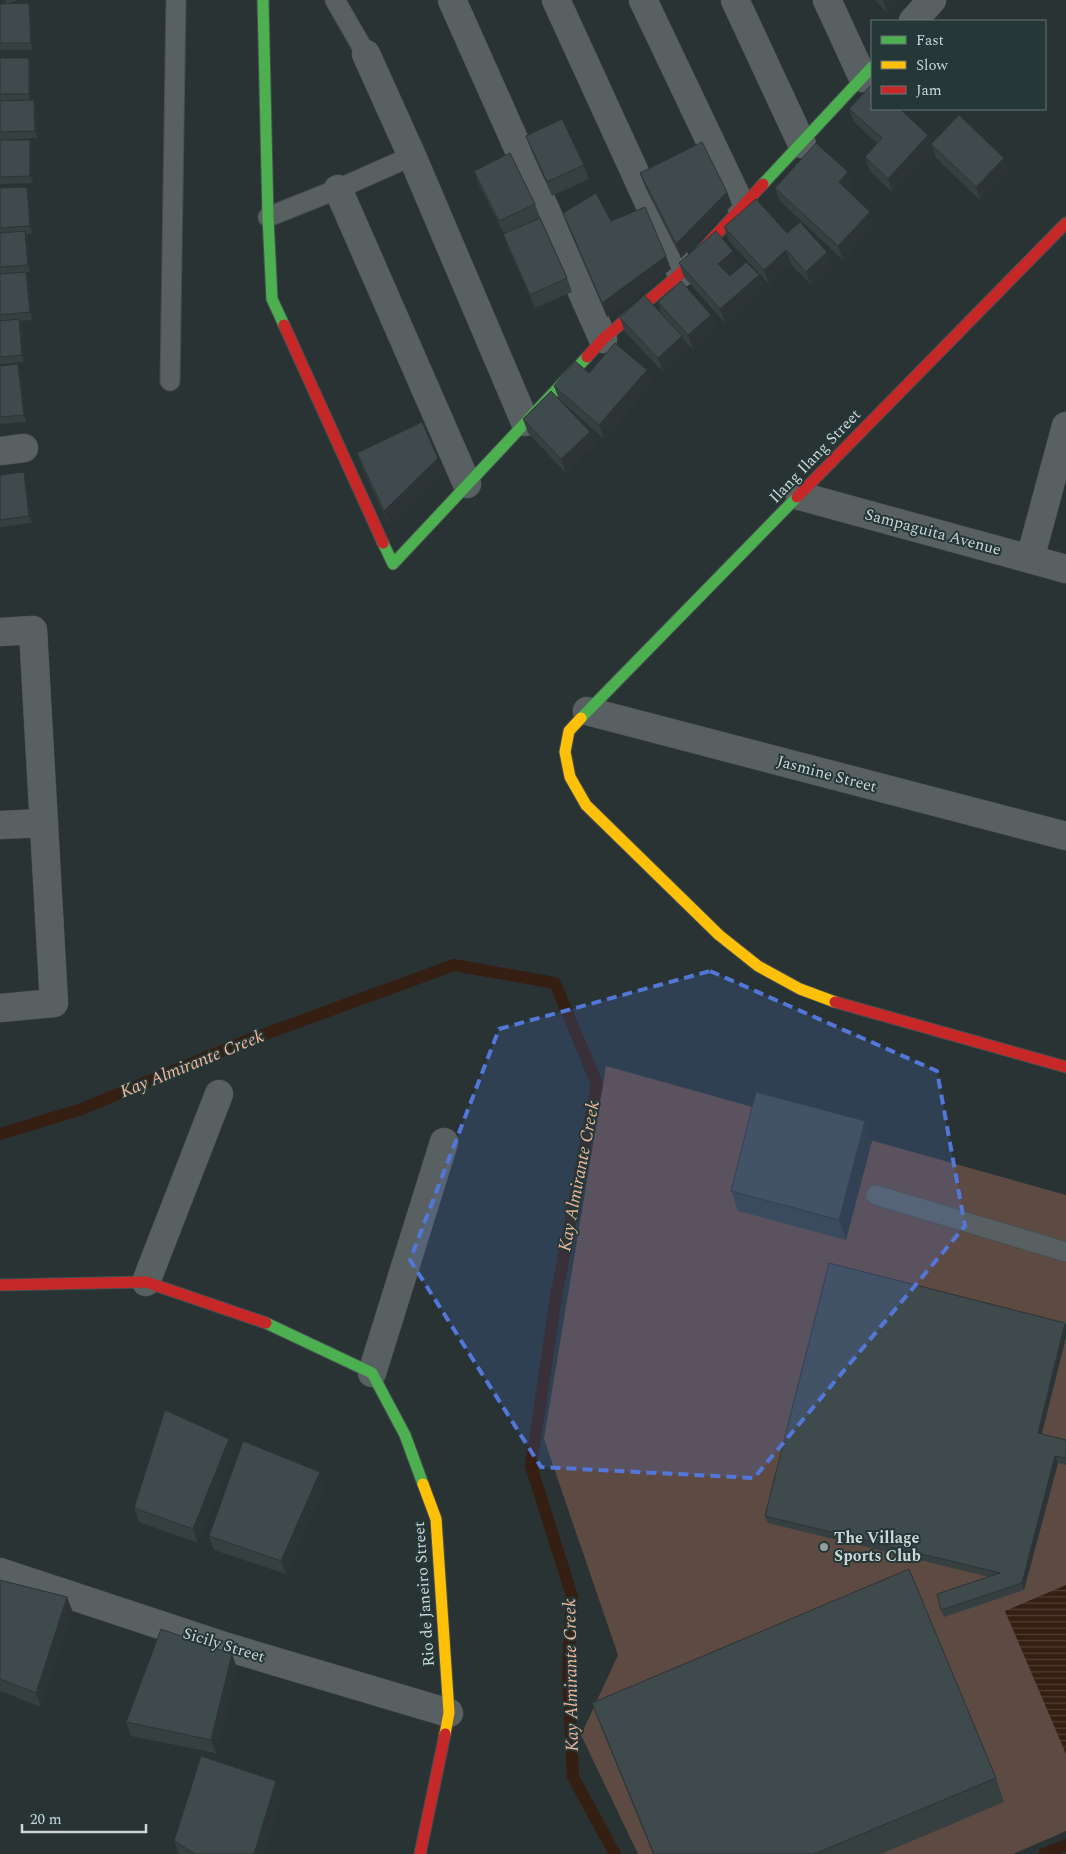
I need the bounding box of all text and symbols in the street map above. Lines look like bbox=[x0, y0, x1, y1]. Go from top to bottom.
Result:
legend bbox=[871, 20, 1046, 110]
text: Fast bbox=[916, 29, 944, 52]
text: Slow bbox=[916, 54, 948, 77]
text: Jam bbox=[916, 79, 942, 102]
street label: Ilang Ilang Street bbox=[763, 403, 867, 509]
street label: Sampaguita Avenue bbox=[862, 502, 1004, 562]
street label: Jasmine Street bbox=[775, 749, 880, 799]
water label: Kay Almirante Creek bbox=[116, 1023, 269, 1105]
water label: Kay Almirante Creek bbox=[551, 1098, 607, 1254]
street label: Rio de Janeiro Street bbox=[407, 1520, 441, 1667]
place label: The Village Sports Club bbox=[834, 1526, 921, 1568]
marker: The Village Sports Club bbox=[818, 1541, 830, 1553]
water label: Kay Almirante Creek bbox=[556, 1598, 586, 1752]
street label: Sicily Street bbox=[180, 1621, 268, 1669]
scale bar bbox=[22, 1802, 146, 1834]
text: 20 m bbox=[30, 1808, 62, 1831]

